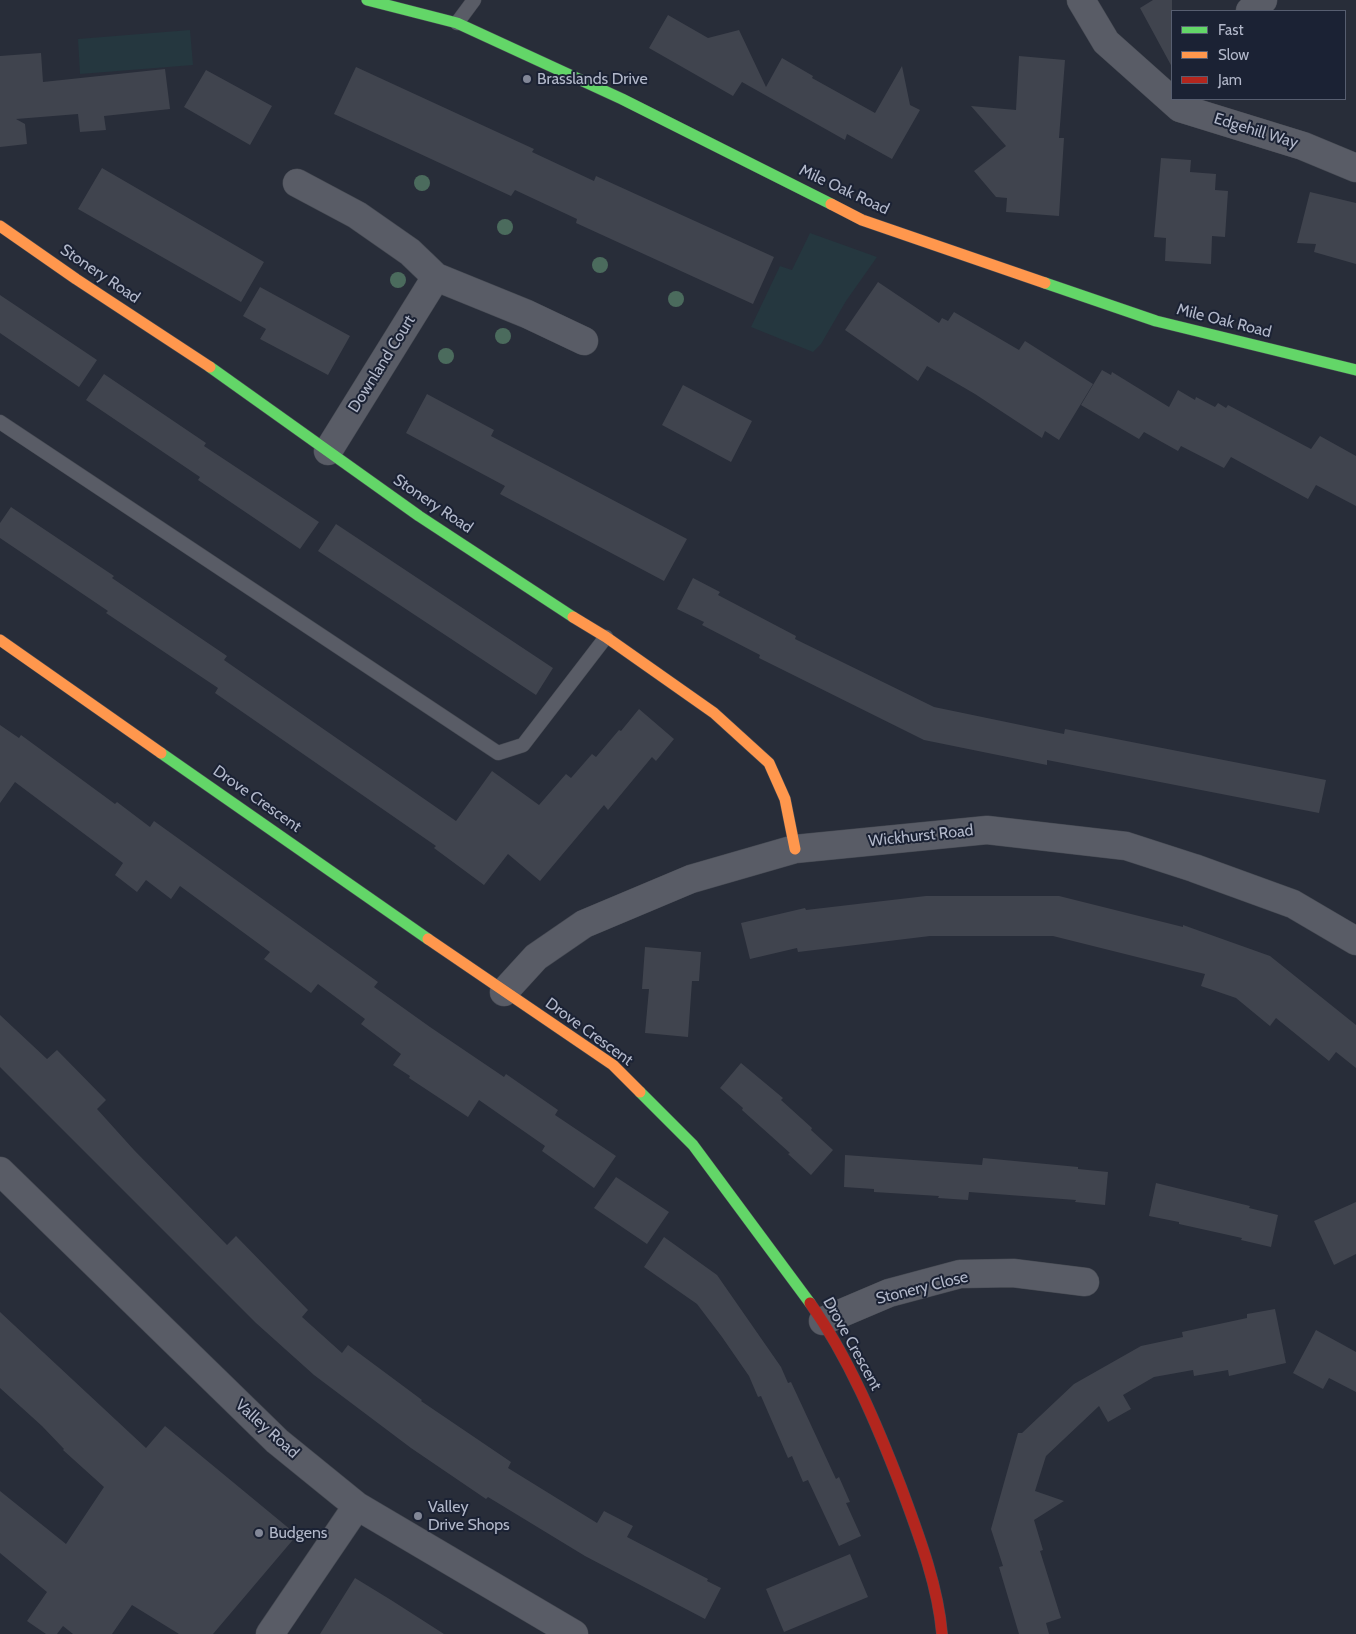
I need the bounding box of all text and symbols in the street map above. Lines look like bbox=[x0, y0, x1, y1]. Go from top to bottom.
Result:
legend bbox=[1171, 10, 1346, 100]
text: Fast bbox=[1218, 21, 1243, 39]
text: Slow bbox=[1218, 46, 1249, 64]
place label: Brasslands Drive bbox=[537, 69, 648, 89]
text: Jam bbox=[1218, 71, 1242, 89]
marker: Brasslands Drive bbox=[521, 73, 533, 85]
street label: Edgehill Way bbox=[1212, 109, 1300, 153]
street label: Mile Oak Road bbox=[796, 161, 892, 219]
street label: Stonery Road bbox=[57, 240, 143, 308]
street label: Mile Oak Road bbox=[1175, 300, 1273, 342]
street label: Downland Court bbox=[344, 312, 420, 416]
street label: Stonery Road bbox=[390, 470, 476, 538]
street label: Drove Crescent bbox=[209, 761, 305, 837]
street label: Wickhurst Road bbox=[868, 821, 974, 851]
street label: Drove Crescent bbox=[541, 994, 637, 1070]
street label: Stonery Close bbox=[874, 1267, 970, 1309]
street label: Drove Crescent bbox=[819, 1294, 885, 1394]
street label: Valley Road bbox=[231, 1396, 303, 1462]
place label: Valley Drive Shops bbox=[428, 1497, 510, 1535]
marker: Valley Drive Shops bbox=[412, 1510, 424, 1522]
place label: Budgens bbox=[269, 1523, 327, 1543]
marker: Budgens bbox=[253, 1527, 265, 1539]

